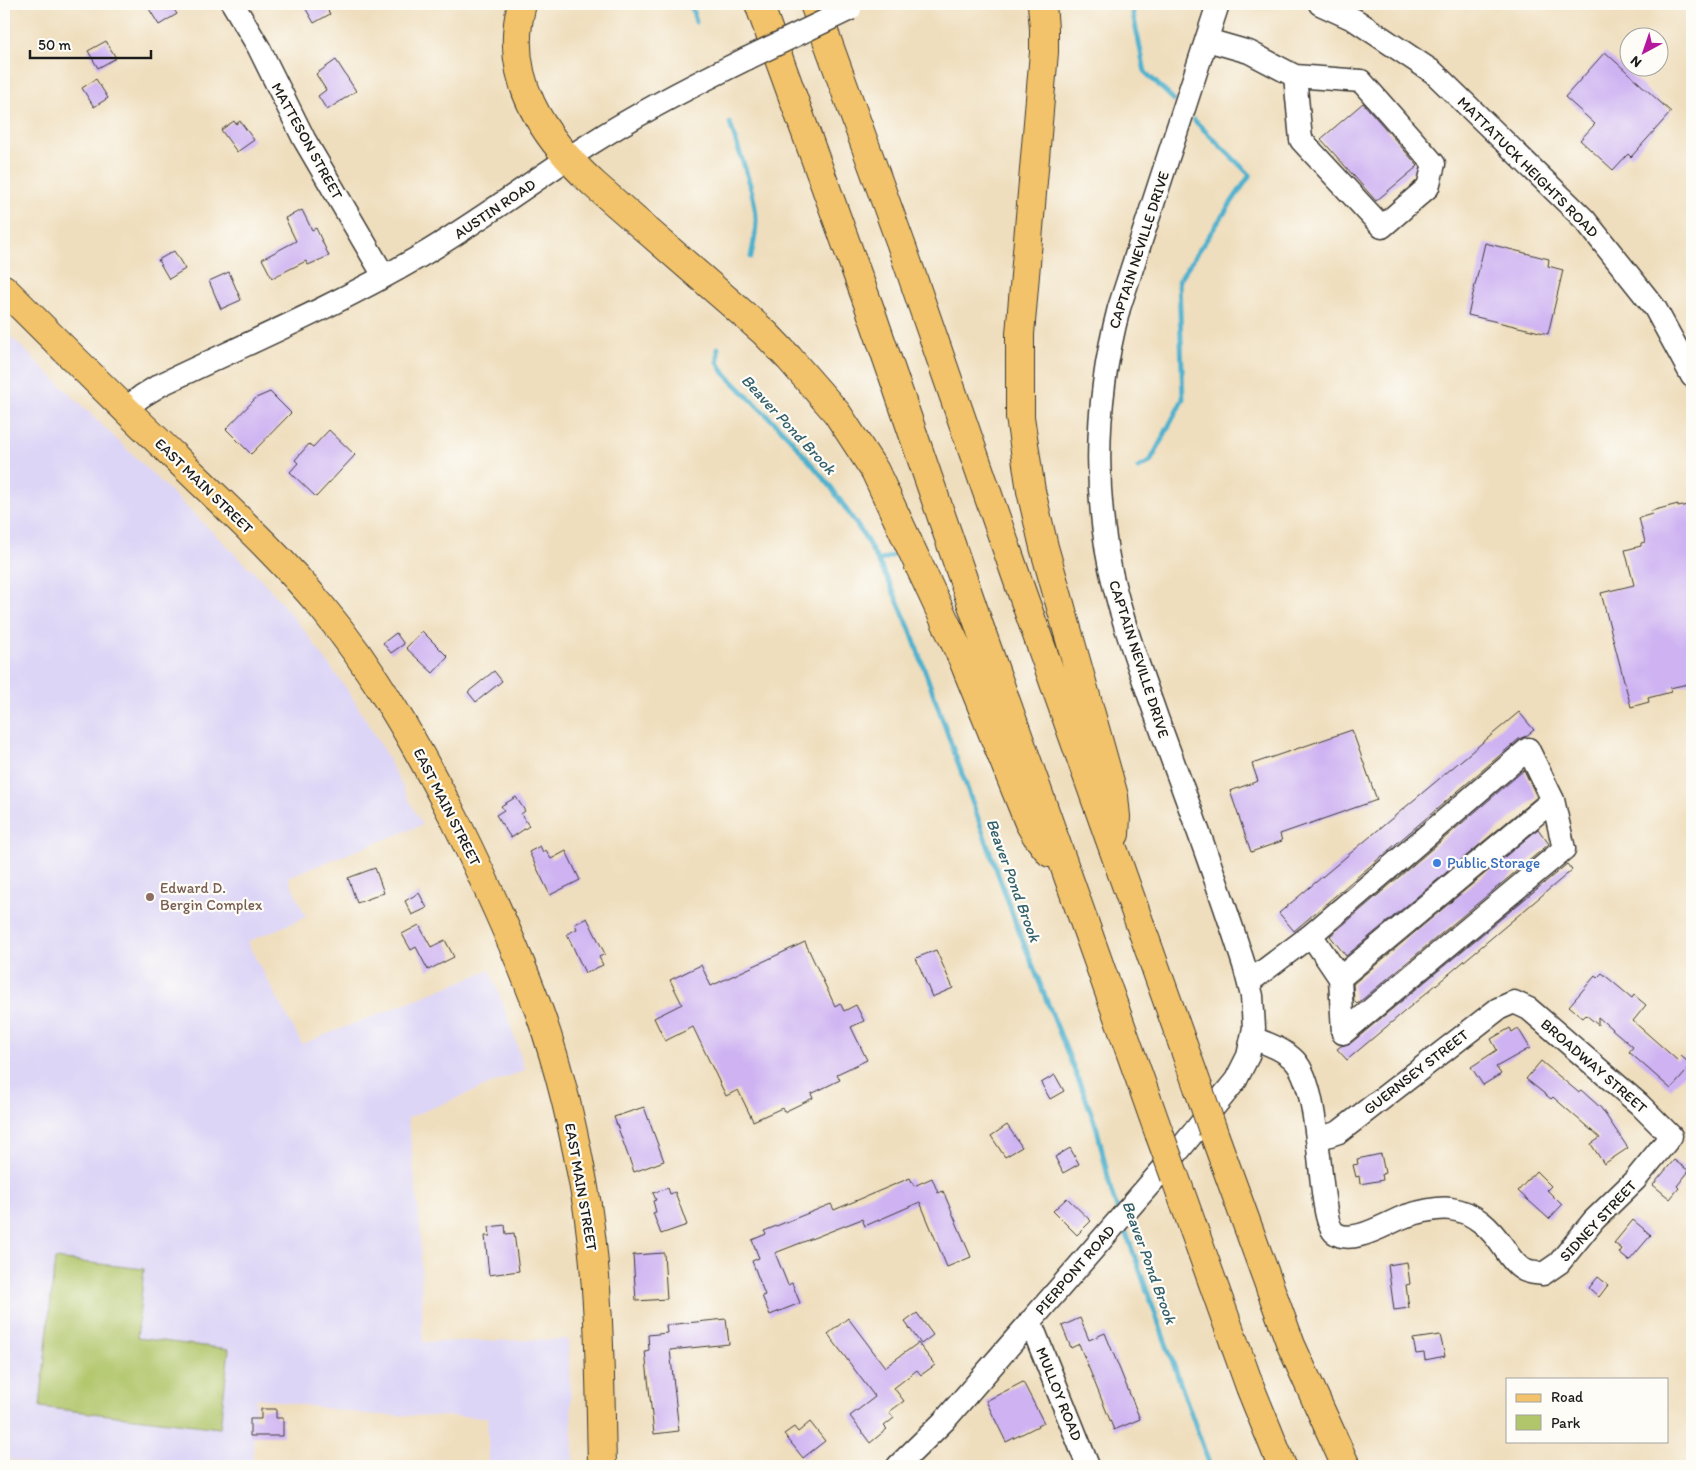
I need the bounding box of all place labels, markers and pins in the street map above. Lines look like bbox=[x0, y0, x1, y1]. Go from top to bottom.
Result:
place label: Public Storage bbox=[1447, 854, 1540, 872]
marker: Public Storage bbox=[1431, 857, 1443, 869]
place label: Edward D. Bergin Complex bbox=[160, 879, 263, 914]
marker: Edward D. Bergin Complex bbox=[144, 891, 156, 903]

